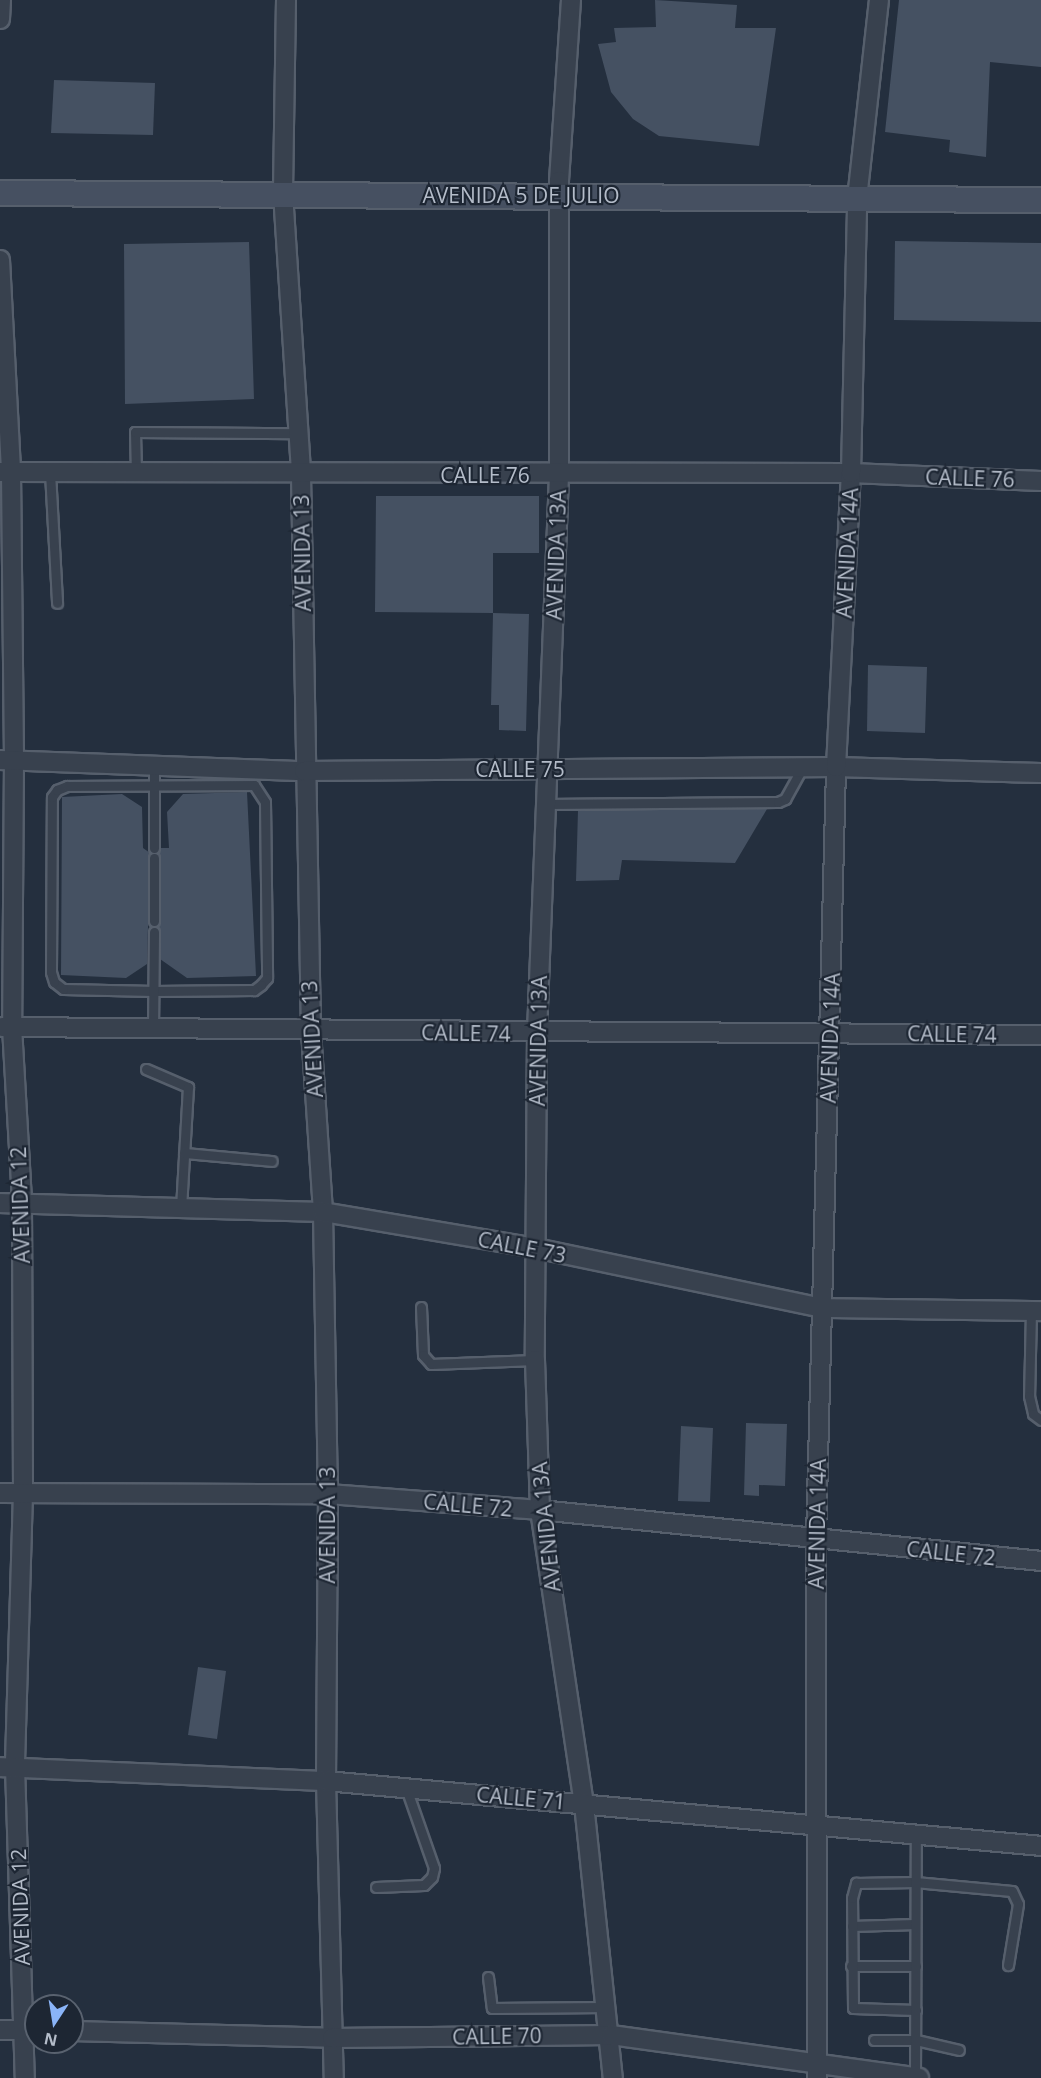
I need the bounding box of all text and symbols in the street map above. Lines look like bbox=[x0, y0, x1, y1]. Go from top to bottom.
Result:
street label: AVENIDA 5 DE JULIO bbox=[422, 182, 620, 208]
street label: CALLE 76 bbox=[440, 462, 530, 488]
street label: CALLE 76 bbox=[925, 464, 1015, 492]
street label: AVENIDA 14A bbox=[831, 487, 863, 619]
street label: AVENIDA 13A bbox=[541, 489, 571, 621]
street label: AVENIDA 13 bbox=[288, 494, 316, 612]
street label: CALLE 75 bbox=[475, 756, 565, 782]
street label: AVENIDA 14A bbox=[815, 972, 845, 1104]
street label: AVENIDA 13A bbox=[524, 976, 552, 1106]
street label: AVENIDA 13 bbox=[296, 980, 328, 1098]
street label: CALLE 74 bbox=[421, 1020, 511, 1046]
street label: CALLE 74 bbox=[907, 1021, 997, 1047]
street label: AVENIDA 12 bbox=[5, 1146, 35, 1264]
street label: CALLE 73 bbox=[476, 1226, 568, 1268]
street label: AVENIDA 14A bbox=[803, 1459, 831, 1589]
street label: AVENIDA 13A bbox=[527, 1461, 565, 1593]
street label: AVENIDA 13 bbox=[314, 1466, 340, 1584]
street label: CALLE 72 bbox=[422, 1489, 514, 1521]
street label: CALLE 72 bbox=[905, 1536, 997, 1570]
street label: CALLE 71 bbox=[475, 1782, 567, 1814]
street label: AVENIDA 12 bbox=[5, 1848, 35, 1966]
north arrow bbox=[24, 1994, 84, 2054]
street label: CALLE 70 bbox=[452, 2023, 542, 2049]
text: N bbox=[42, 2028, 59, 2052]

